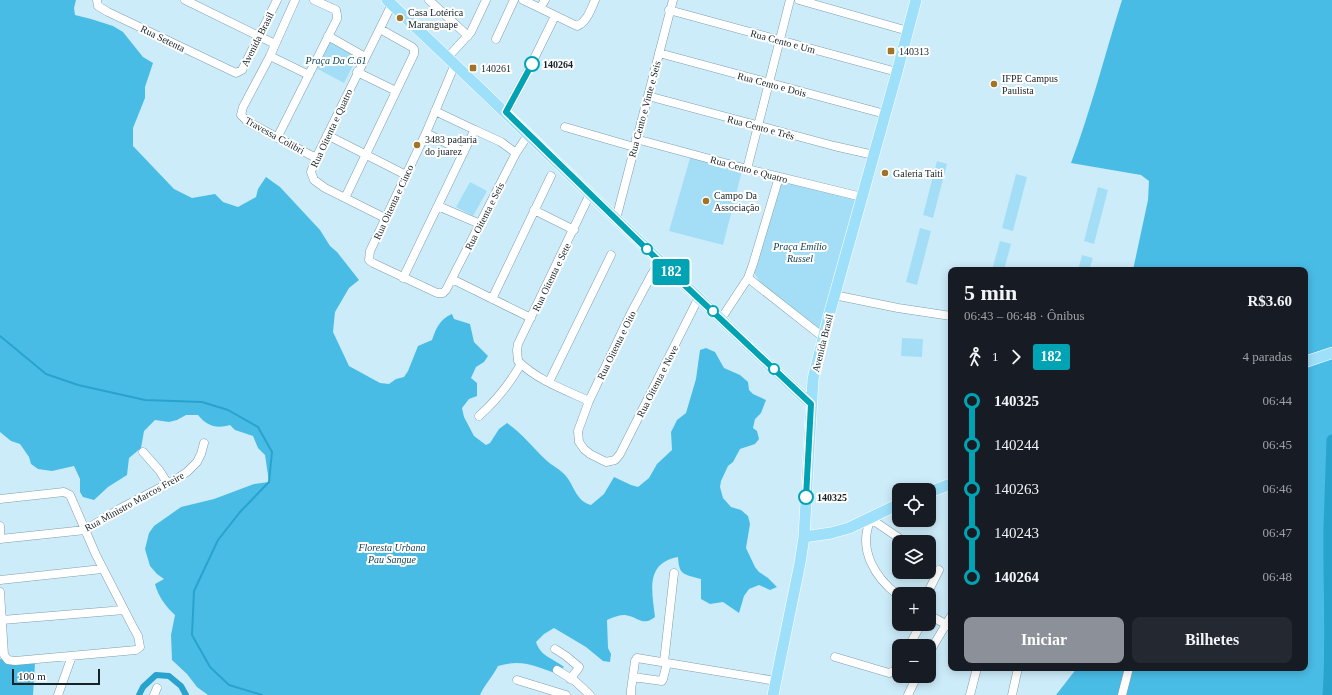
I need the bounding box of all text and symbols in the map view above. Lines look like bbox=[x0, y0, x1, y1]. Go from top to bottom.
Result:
place label: Casa Lotérica Maranguape bbox=[408, 7, 464, 30]
street label: Avenida Brasil bbox=[239, 10, 276, 68]
marker: Casa Lotérica Maranguape bbox=[395, 13, 405, 23]
street label: Rua Setenta bbox=[139, 23, 187, 54]
street label: Rua Cento e Um bbox=[749, 28, 817, 56]
marker: 140313 bbox=[886, 46, 896, 56]
place label: 140313 bbox=[899, 46, 929, 57]
park label: Praça Da C.61 bbox=[305, 55, 366, 66]
marker: 140264 bbox=[524, 56, 540, 72]
place label: 140264 bbox=[543, 59, 573, 70]
street label: Rua Cento e Vinte e Seis bbox=[626, 60, 663, 159]
marker: 140261 bbox=[468, 63, 478, 73]
place label: 140261 bbox=[481, 63, 511, 74]
street label: Rua Cento e Dois bbox=[736, 70, 808, 99]
place label: IFPE Campus Paulista bbox=[1002, 73, 1058, 96]
marker: IFPE Campus Paulista bbox=[989, 79, 999, 89]
street label: Rua Oitenta e Quatro bbox=[308, 87, 354, 169]
street label: Rua Cento e Três bbox=[726, 113, 796, 142]
street label: Travessa Colibri bbox=[243, 115, 306, 156]
place label: 3483 padaria do juarez bbox=[425, 134, 477, 157]
marker: 3483 padaria do juarez bbox=[412, 140, 422, 150]
street label: Rua Cento e Quatro bbox=[709, 154, 789, 185]
street label: Rua Oitenta e Cinco bbox=[371, 163, 416, 241]
marker: Galeria Taiti bbox=[880, 168, 890, 178]
place label: Galeria Taiti bbox=[893, 168, 943, 179]
street label: Rua Oitenta e Seis bbox=[463, 181, 506, 252]
place label: Campo Da Associação bbox=[714, 190, 760, 213]
marker: Campo Da Associação bbox=[701, 196, 711, 206]
street label: Rua Oitenta e Sete bbox=[530, 241, 573, 313]
park label: Praça Emílio Russel bbox=[772, 241, 827, 264]
unlabelled marker bbox=[641, 243, 653, 255]
line badge: 182 bbox=[648, 259, 694, 285]
text: 182 bbox=[661, 264, 682, 279]
text: 5 min bbox=[964, 280, 1017, 305]
text: R$3.60 bbox=[1247, 293, 1292, 309]
unlabelled marker bbox=[707, 305, 719, 317]
text: 06:43 – 06:48 · Ônibus bbox=[964, 308, 1085, 323]
street label: Rua Oitenta e Oito bbox=[595, 309, 638, 381]
street label: Avenida Brasil bbox=[810, 313, 835, 373]
street label: Rua Oitenta e Nove bbox=[635, 343, 681, 419]
icon: walk bbox=[964, 346, 986, 368]
icon: forward bbox=[1005, 346, 1027, 368]
text: 1 bbox=[992, 349, 999, 364]
text: 182 bbox=[1041, 349, 1062, 364]
text: 4 paradas bbox=[1243, 349, 1292, 364]
unlabelled marker bbox=[768, 363, 780, 375]
text: 140325 bbox=[994, 393, 1039, 409]
text: 06:44 bbox=[1262, 393, 1292, 408]
text: 140244 bbox=[994, 437, 1039, 453]
text: 06:45 bbox=[1262, 437, 1292, 452]
street label: Rua Ministro Marcos Freire bbox=[83, 469, 186, 533]
text: 140263 bbox=[994, 481, 1039, 497]
text: 06:46 bbox=[1262, 481, 1292, 496]
map controls bbox=[892, 483, 936, 683]
button: locate bbox=[892, 483, 936, 527]
marker: 140325 bbox=[798, 489, 814, 505]
place label: 140325 bbox=[817, 492, 847, 503]
text: 140243 bbox=[994, 525, 1039, 541]
text: 06:47 bbox=[1262, 525, 1292, 540]
button: layers bbox=[892, 535, 936, 579]
park label: Floresta Urbana Pau Sangue bbox=[357, 542, 426, 565]
text: 140264 bbox=[994, 569, 1039, 585]
text: 06:48 bbox=[1262, 569, 1292, 584]
button: + bbox=[892, 587, 936, 631]
button: Iniciar bbox=[964, 617, 1124, 663]
button: Bilhetes bbox=[1132, 617, 1292, 663]
button: − bbox=[892, 639, 936, 683]
scale bar bbox=[12, 667, 100, 686]
text: 100 m bbox=[18, 670, 46, 682]

